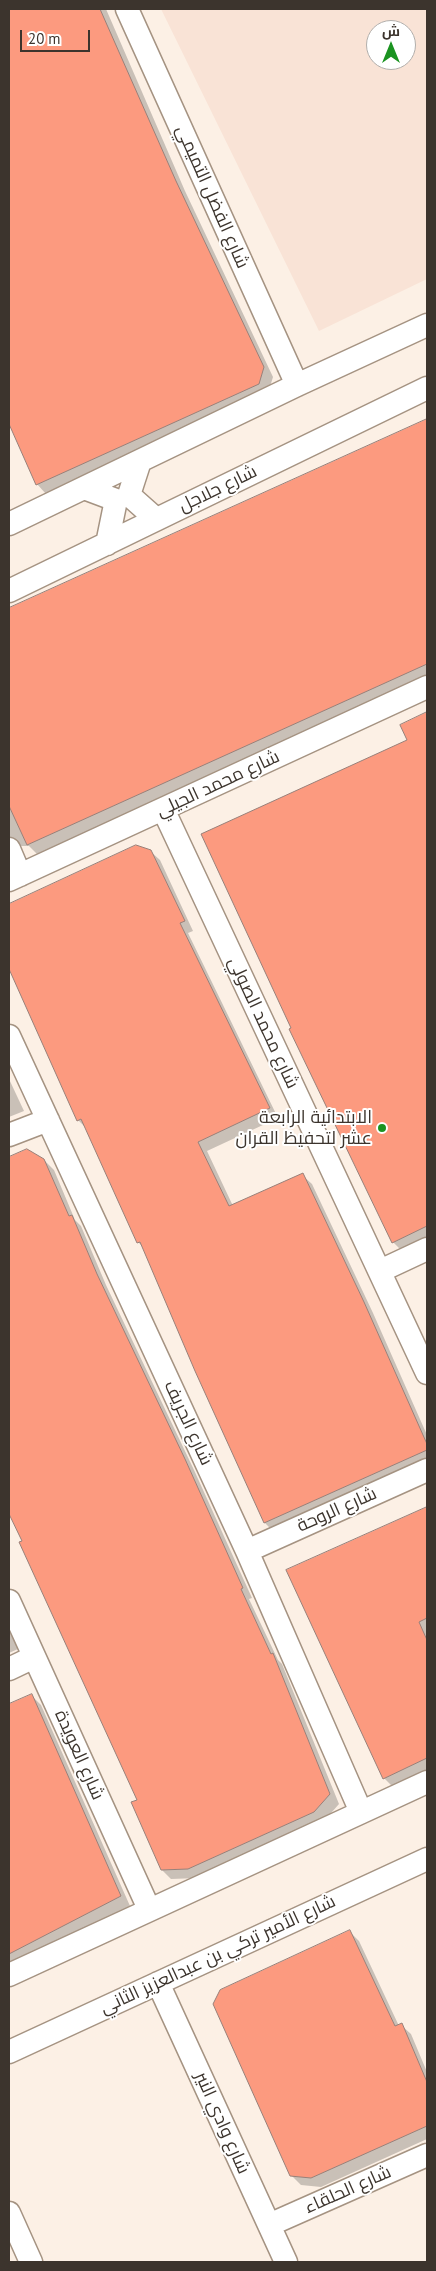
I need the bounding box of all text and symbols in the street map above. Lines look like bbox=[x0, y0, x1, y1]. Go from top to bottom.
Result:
scale bar bbox=[22, 20, 92, 52]
north arrow bbox=[366, 20, 416, 70]
text: ش bbox=[382, 22, 400, 40]
text: 20 m bbox=[28, 29, 61, 48]
street label: شارع الفضل التميمي bbox=[171, 122, 253, 272]
street label: شارع جلاجل bbox=[175, 461, 261, 517]
street label: شارع محمد الجيلي bbox=[153, 746, 283, 822]
street label: شارع محمد الصولي bbox=[223, 954, 303, 1092]
place label: الابتدائية الرابعة عشر لتحفيظ القران bbox=[235, 1107, 372, 1150]
marker: الابتدائية الرابعة عشر لتحفيظ القران bbox=[376, 1122, 388, 1134]
street label: شارع الجريف bbox=[159, 1377, 217, 1469]
street label: شارع الروحة bbox=[294, 1483, 380, 1537]
street label: شارع العويدة bbox=[50, 1707, 108, 1803]
street label: شارع الأمير تركي بن عبدالعزيز الثاني bbox=[97, 1891, 339, 2019]
street label: شارع وادي النير bbox=[190, 2068, 254, 2178]
street label: شارع الحلقاء bbox=[301, 2161, 395, 2219]

